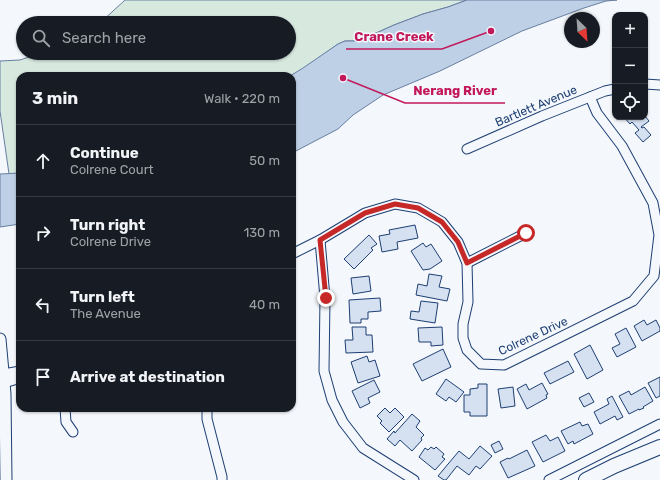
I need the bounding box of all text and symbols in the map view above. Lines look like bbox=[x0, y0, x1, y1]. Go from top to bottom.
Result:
north arrow bbox=[564, 12, 600, 48]
map controls bbox=[612, 12, 648, 120]
button: + bbox=[612, 12, 648, 48]
search box bbox=[16, 16, 296, 60]
callout: Crane Creek bbox=[346, 24, 442, 49]
icon: search bbox=[30, 27, 52, 49]
text: Search here bbox=[62, 29, 146, 47]
text: Crane Creek bbox=[354, 29, 434, 44]
button: − bbox=[612, 48, 648, 84]
callout: Nerang River bbox=[405, 78, 505, 103]
street label: Bartlett Avenue bbox=[493, 82, 579, 130]
text: Nerang River bbox=[413, 83, 497, 98]
button: locate bbox=[612, 84, 648, 120]
text: 3 min bbox=[32, 88, 78, 108]
text: Walk · 220 m bbox=[204, 91, 280, 106]
text: Continue bbox=[70, 144, 139, 162]
icon: ahead bbox=[32, 150, 54, 172]
text: 50 m bbox=[249, 153, 280, 168]
text: Colrene Court bbox=[70, 162, 154, 177]
text: Turn right bbox=[70, 216, 145, 234]
icon: right bbox=[32, 222, 54, 244]
route start bbox=[517, 224, 535, 242]
text: 130 m bbox=[244, 225, 280, 240]
text: Colrene Drive bbox=[70, 234, 151, 249]
text: Turn left bbox=[70, 288, 135, 306]
route end bbox=[317, 289, 335, 307]
icon: left bbox=[32, 294, 54, 316]
text: 40 m bbox=[249, 297, 280, 312]
text: The Avenue bbox=[70, 306, 141, 321]
street label: Colrene Drive bbox=[496, 314, 570, 358]
icon: arrive bbox=[32, 366, 54, 388]
text: Arrive at destination bbox=[70, 368, 225, 386]

